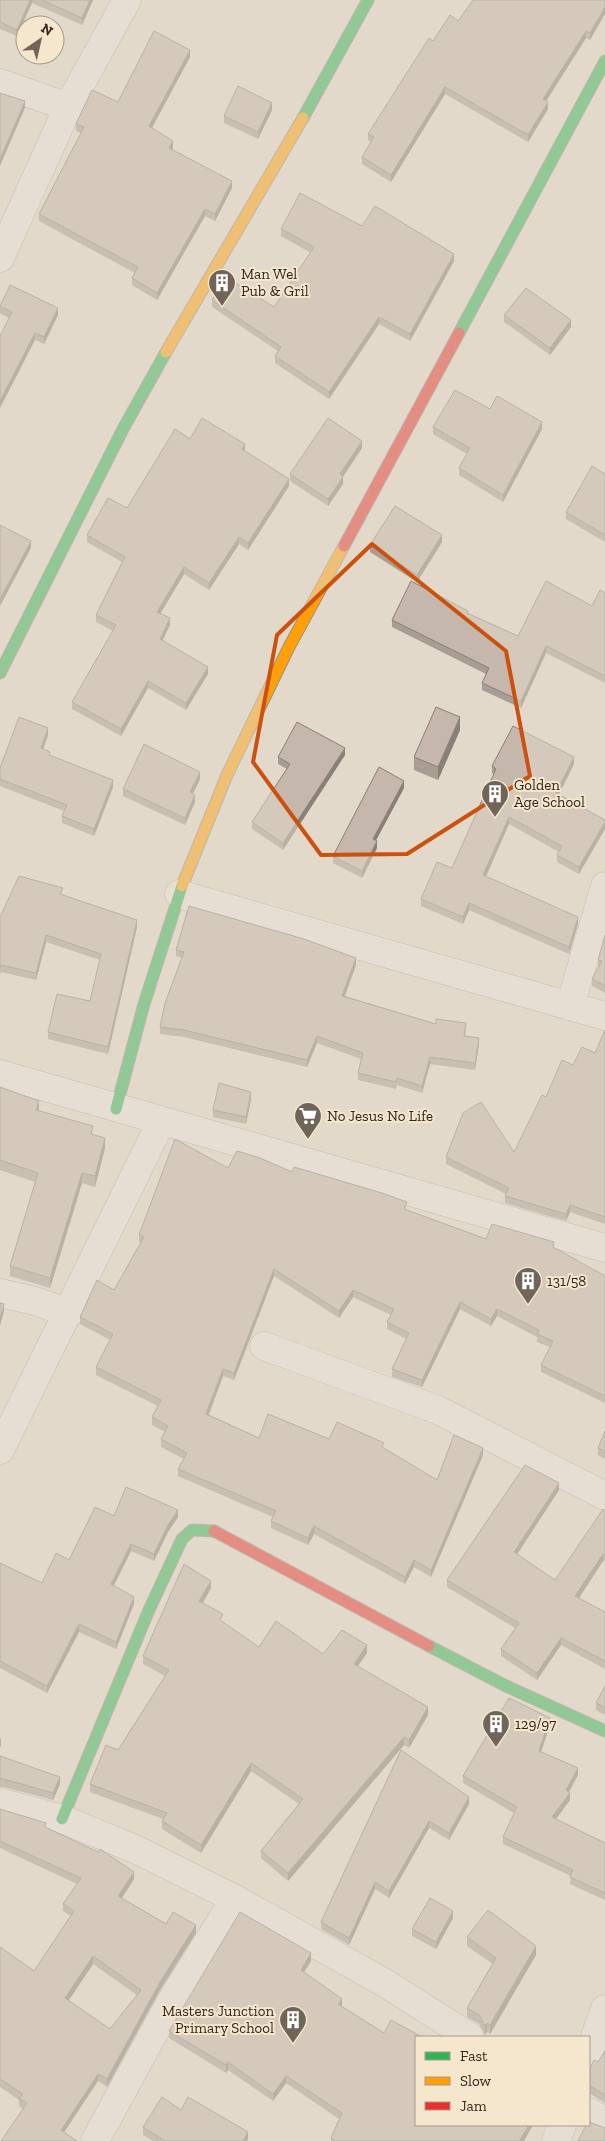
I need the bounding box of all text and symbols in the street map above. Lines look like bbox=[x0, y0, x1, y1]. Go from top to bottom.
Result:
north arrow bbox=[15, 15, 65, 65]
text: N bbox=[38, 20, 56, 40]
place label: Man Wel Pub & Gril bbox=[241, 265, 309, 300]
building icon: Man Wel Pub & Gril bbox=[207, 268, 237, 307]
place label: Golden Age School bbox=[514, 776, 585, 811]
building icon: Golden Age School bbox=[480, 779, 510, 818]
supermarket icon: No Jesus No Life bbox=[293, 1101, 323, 1140]
place label: No Jesus No Life bbox=[327, 1107, 433, 1125]
building icon: 131/58 bbox=[513, 1266, 543, 1305]
place label: 131/58 bbox=[547, 1272, 586, 1290]
building icon: 129/97 bbox=[481, 1709, 511, 1748]
place label: 129/97 bbox=[515, 1715, 556, 1733]
place label: Masters Junction Primary School bbox=[162, 2002, 274, 2037]
building icon: Masters Junction Primary School bbox=[278, 2005, 308, 2044]
legend bbox=[415, 2036, 590, 2126]
text: Fast bbox=[460, 2047, 488, 2065]
text: Slow bbox=[460, 2072, 492, 2090]
text: Jam bbox=[460, 2097, 487, 2115]

